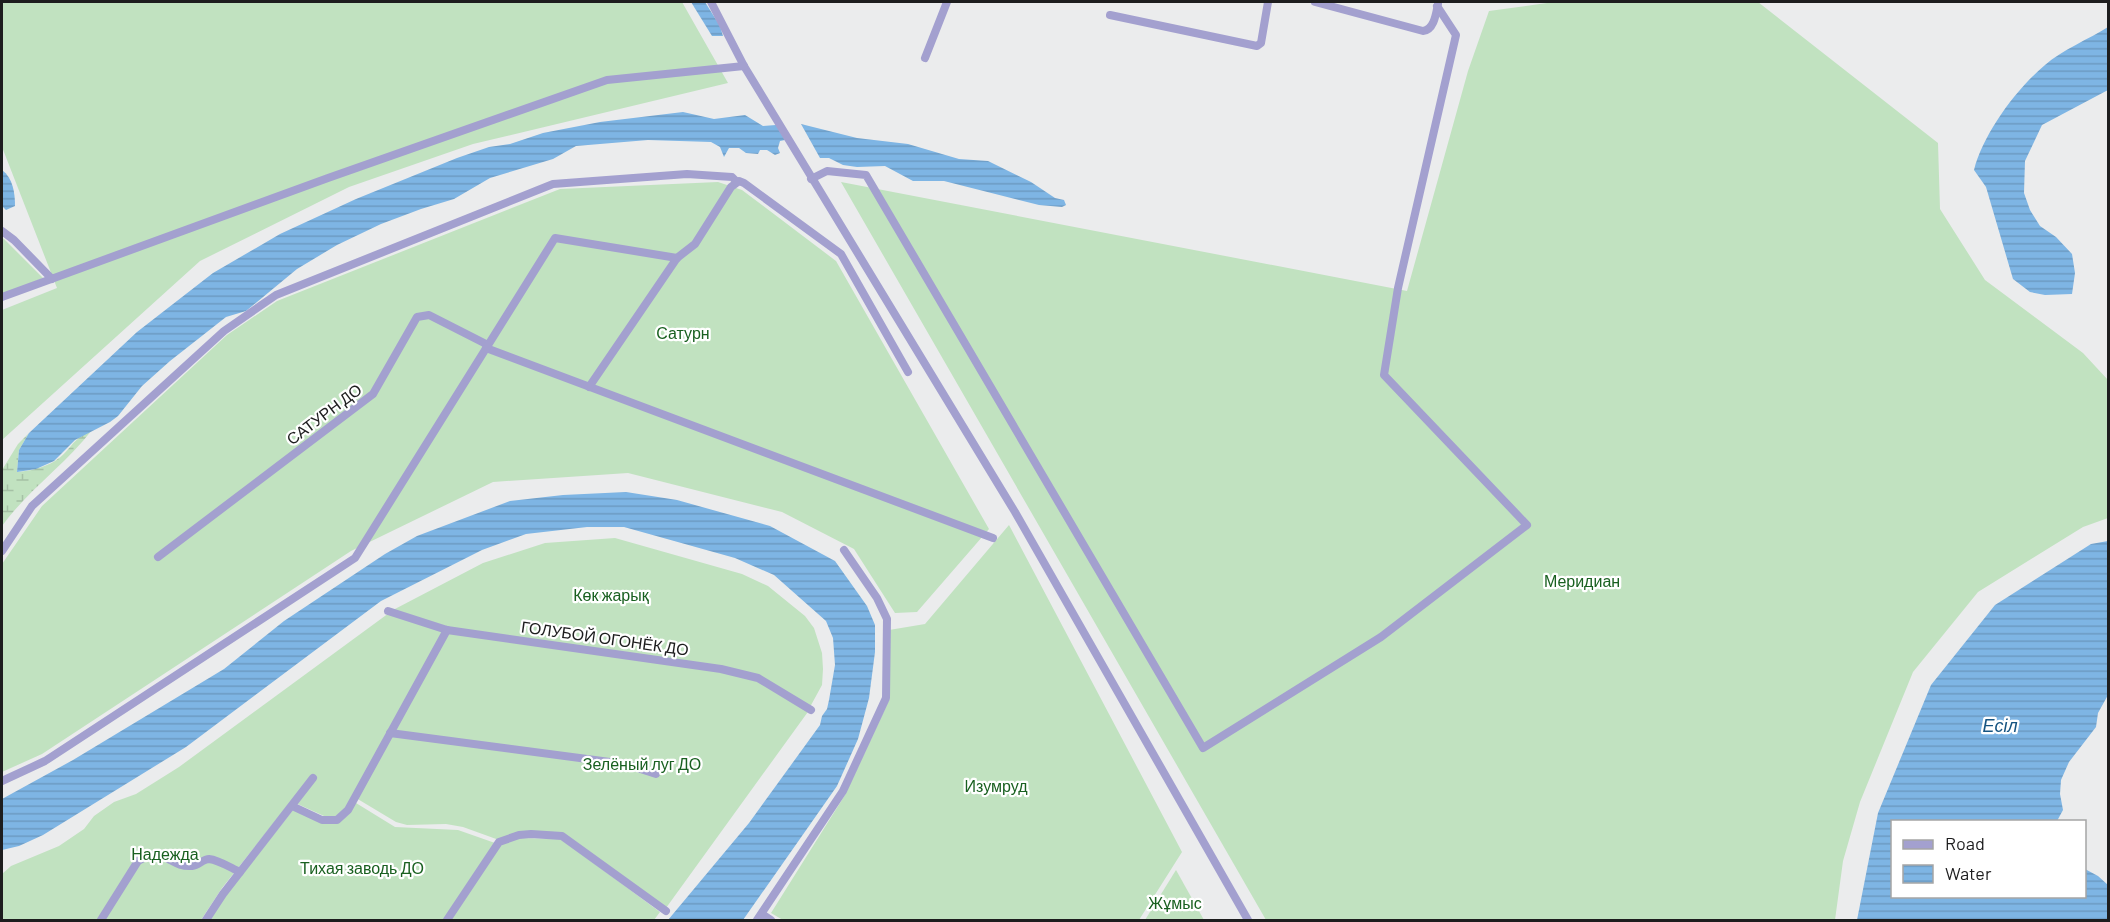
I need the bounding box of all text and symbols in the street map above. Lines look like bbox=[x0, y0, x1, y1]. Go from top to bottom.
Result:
park label: Сатурн bbox=[656, 323, 710, 342]
street label: САТУРН ДО bbox=[282, 379, 365, 448]
park label: Меридиан bbox=[1544, 571, 1620, 590]
park label: Көк жарық bbox=[573, 585, 650, 604]
street label: ГОЛУБОЙ ОГОНЁК ДО bbox=[520, 616, 690, 659]
water label: Есіл bbox=[1982, 714, 2018, 736]
park label: Зелёный луг ДО bbox=[583, 754, 701, 773]
park label: Изумруд bbox=[965, 776, 1028, 795]
legend bbox=[1891, 820, 2086, 898]
text: Road bbox=[1945, 832, 1985, 854]
park label: Надежда bbox=[131, 844, 199, 863]
park label: Тихая заводь ДО bbox=[300, 858, 424, 877]
text: Water bbox=[1945, 862, 1992, 884]
park label: Жұмыс bbox=[1148, 893, 1202, 912]

